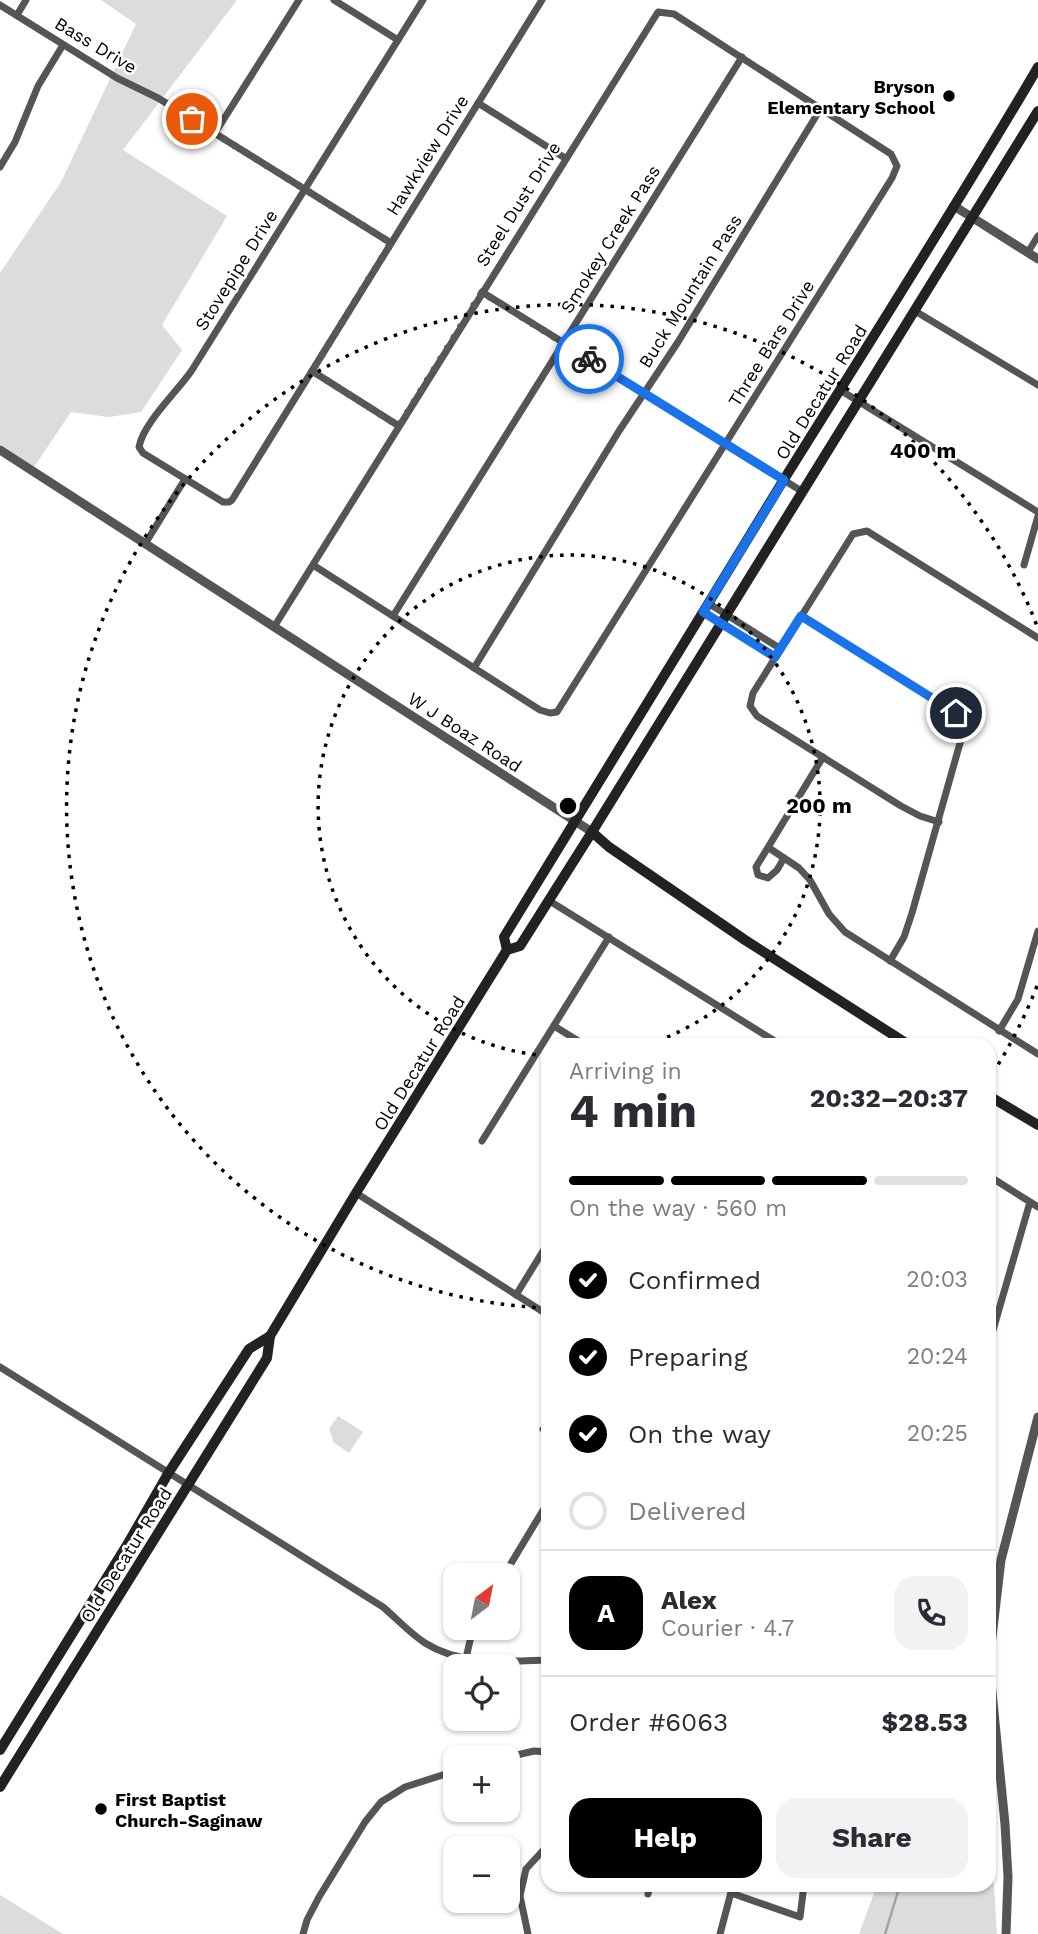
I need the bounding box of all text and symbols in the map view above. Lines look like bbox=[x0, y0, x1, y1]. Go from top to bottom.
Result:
street label: Bass Drive bbox=[51, 12, 141, 78]
place label: Bryson Elementary School bbox=[767, 76, 935, 118]
marker: Bryson Elementary School bbox=[941, 88, 957, 104]
pin bbox=[162, 89, 222, 149]
street label: Hawkview Drive bbox=[381, 91, 473, 219]
icon: bag bbox=[173, 100, 211, 138]
street label: Steel Dust Drive bbox=[471, 138, 565, 270]
street label: Smokey Creek Pass bbox=[556, 161, 664, 317]
street label: Stovepipe Drive bbox=[190, 206, 282, 334]
street label: Buck Mountain Pass bbox=[634, 210, 746, 372]
street label: Three Bars Drive bbox=[724, 276, 818, 410]
street label: Old Decatur Road bbox=[771, 321, 871, 463]
courier bbox=[554, 324, 624, 394]
icon: bike bbox=[570, 340, 608, 378]
text: 400 m bbox=[890, 438, 956, 463]
pin bbox=[926, 683, 986, 743]
street label: W J Boaz Road bbox=[404, 687, 526, 777]
icon: home bbox=[937, 694, 975, 732]
text: 200 m bbox=[786, 793, 852, 818]
centre of rings bbox=[556, 794, 580, 818]
street label: Old Decatur Road bbox=[369, 992, 469, 1134]
text: Arriving in bbox=[569, 1058, 682, 1085]
text: 20:32–20:37 bbox=[810, 1083, 968, 1113]
text: 4 min bbox=[569, 1084, 697, 1138]
text: On the way · 560 m bbox=[569, 1195, 787, 1222]
icon: check bbox=[569, 1261, 607, 1299]
text: Confirmed bbox=[628, 1265, 761, 1295]
text: 20:03 bbox=[906, 1266, 968, 1293]
icon: check bbox=[569, 1338, 607, 1376]
text: Preparing bbox=[628, 1342, 748, 1372]
text: 20:24 bbox=[907, 1343, 968, 1370]
icon: check bbox=[569, 1415, 607, 1453]
text: On the way bbox=[628, 1419, 771, 1449]
text: 20:25 bbox=[907, 1420, 968, 1447]
street label: Old Decatur Road bbox=[76, 1484, 176, 1626]
text: Delivered bbox=[628, 1496, 747, 1526]
north arrow bbox=[443, 1563, 520, 1640]
map controls bbox=[443, 1563, 520, 1913]
button: phone bbox=[894, 1576, 968, 1650]
text: Alex bbox=[661, 1585, 717, 1615]
text: A bbox=[597, 1598, 615, 1628]
text: Courier · 4.7 bbox=[661, 1615, 794, 1642]
button: locate bbox=[443, 1654, 520, 1731]
text: Order #6063 bbox=[569, 1707, 728, 1737]
text: $28.53 bbox=[881, 1707, 968, 1737]
button: + bbox=[443, 1745, 520, 1822]
place label: First Baptist Church-Saginaw bbox=[115, 1789, 263, 1831]
button: Help bbox=[569, 1798, 762, 1878]
button: Share bbox=[776, 1798, 968, 1878]
marker: First Baptist Church-Saginaw bbox=[93, 1801, 109, 1817]
button: − bbox=[443, 1836, 520, 1913]

